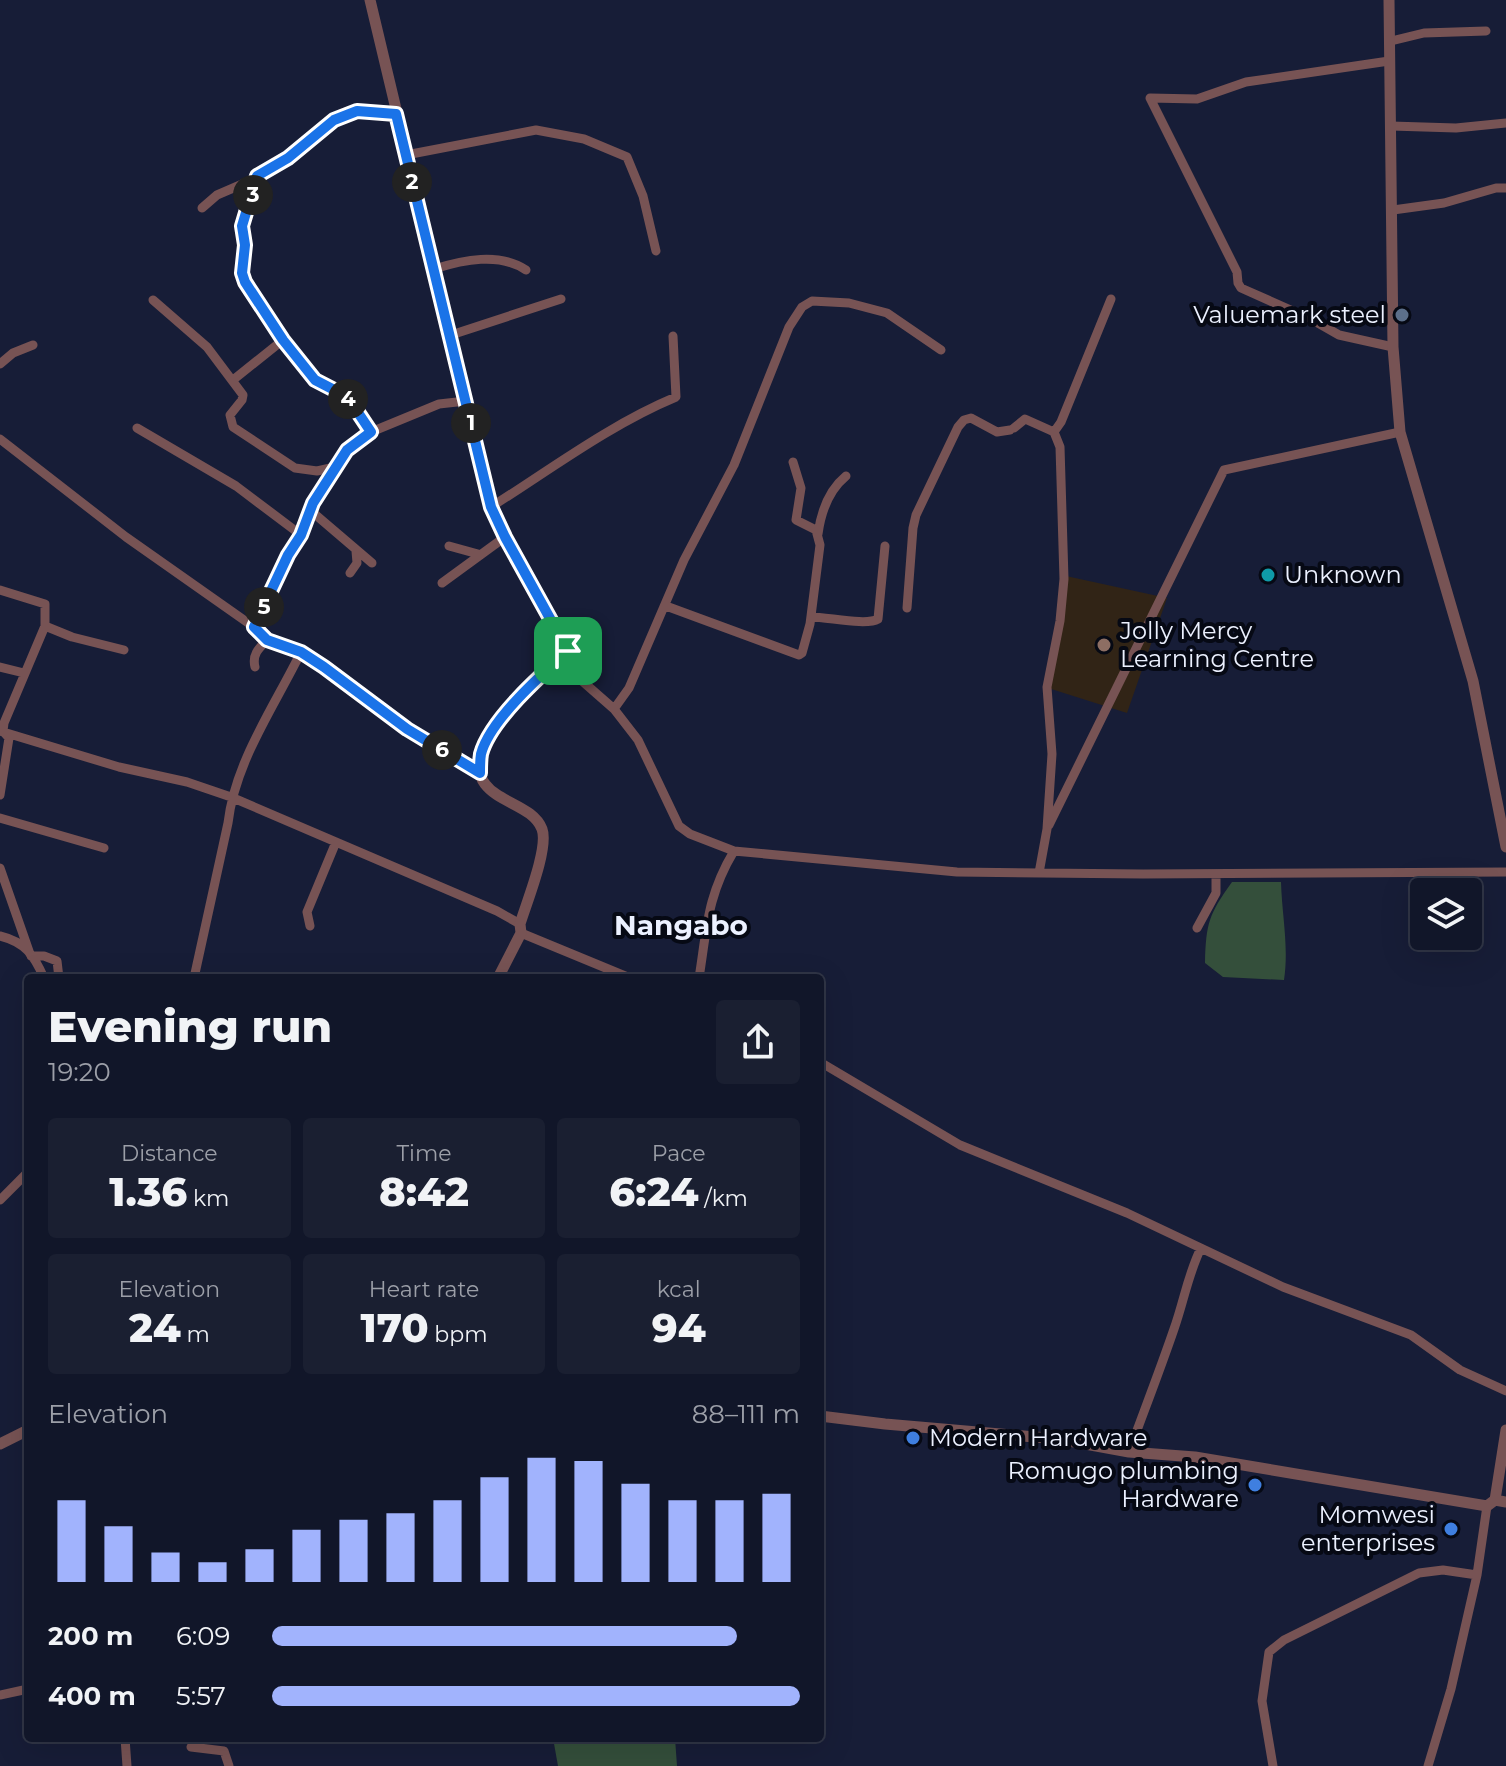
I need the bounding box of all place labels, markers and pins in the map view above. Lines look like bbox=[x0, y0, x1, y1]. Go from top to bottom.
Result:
pin: 2 bbox=[392, 162, 432, 202]
pin: 3 bbox=[233, 175, 273, 215]
place label: Valuemark steel bbox=[1193, 300, 1386, 329]
marker: Valuemark steel bbox=[1393, 306, 1411, 324]
pin: 4 bbox=[328, 379, 368, 419]
pin: 1 bbox=[451, 403, 491, 443]
place label: Unknown bbox=[1284, 560, 1402, 589]
marker: Unknown bbox=[1259, 566, 1277, 584]
pin: 5 bbox=[244, 587, 284, 627]
place label: Jolly Mercy Learning Centre bbox=[1119, 616, 1314, 673]
pin bbox=[534, 617, 602, 685]
marker: Jolly Mercy Learning Centre bbox=[1095, 636, 1113, 654]
pin: 6 bbox=[422, 730, 462, 770]
place label: Modern Hardware bbox=[929, 1423, 1148, 1452]
marker: Modern Hardware bbox=[904, 1429, 922, 1447]
place label: Romugo plumbing Hardware bbox=[1008, 1456, 1239, 1513]
marker: Romugo plumbing Hardware bbox=[1246, 1476, 1264, 1494]
place label: Momwesi enterprises bbox=[1301, 1500, 1435, 1557]
marker: Momwesi enterprises bbox=[1442, 1520, 1460, 1538]

